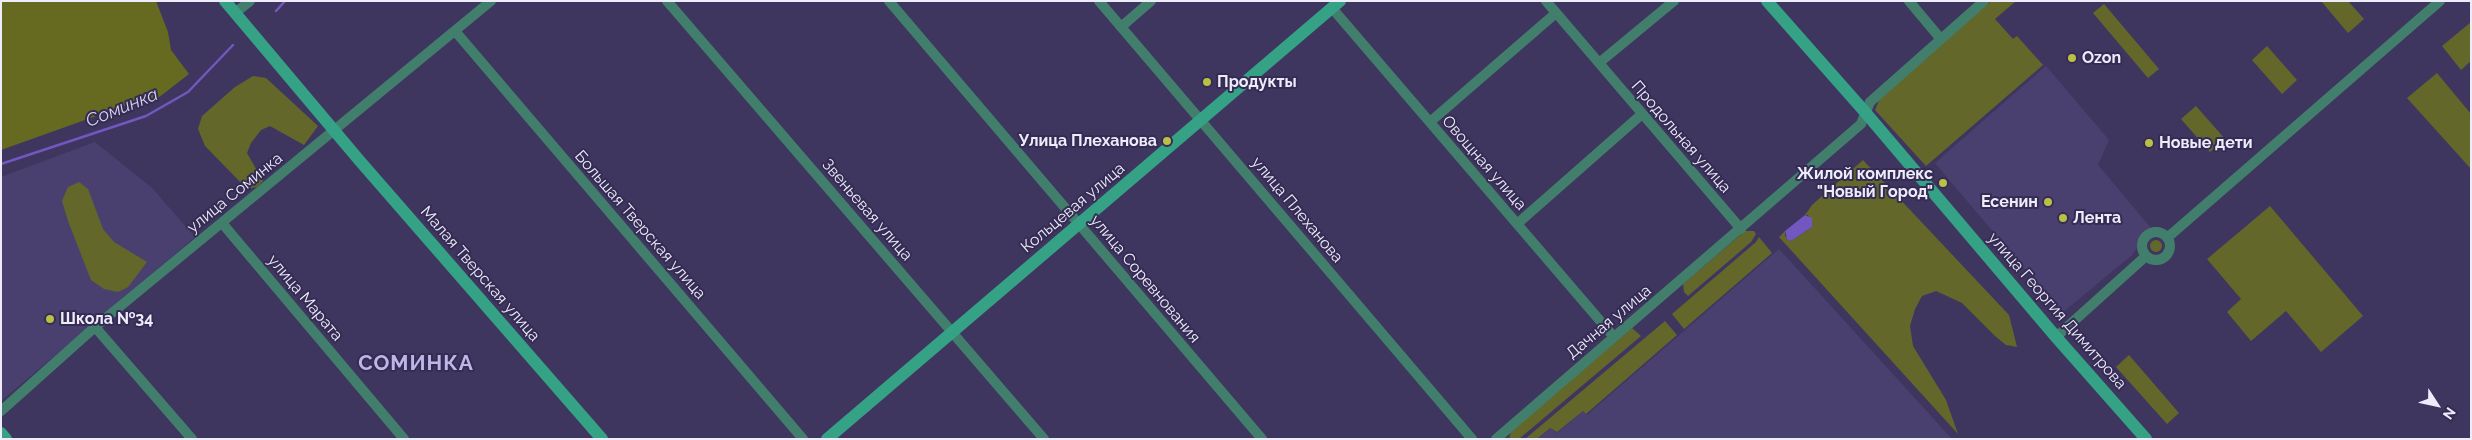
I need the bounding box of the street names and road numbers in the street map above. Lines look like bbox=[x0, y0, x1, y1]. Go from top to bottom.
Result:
street label: Продольная улица bbox=[1627, 77, 1735, 197]
street label: Овощная улица bbox=[1438, 112, 1530, 214]
street label: Большая Тверская улица bbox=[570, 147, 710, 303]
street label: улица Соминка bbox=[184, 149, 286, 237]
street label: улица Плеханова bbox=[1247, 153, 1347, 267]
street label: Звеньевая улица bbox=[818, 155, 916, 265]
street label: Кольцевая улица bbox=[1017, 159, 1129, 257]
street label: Малая Тверская улица bbox=[416, 203, 544, 345]
street label: улица Соревнования bbox=[1086, 211, 1204, 347]
street label: улица Георгия Димитрова bbox=[1984, 229, 2130, 393]
street label: улица Марата bbox=[263, 251, 347, 345]
street label: Дачная улица bbox=[1563, 281, 1655, 363]

